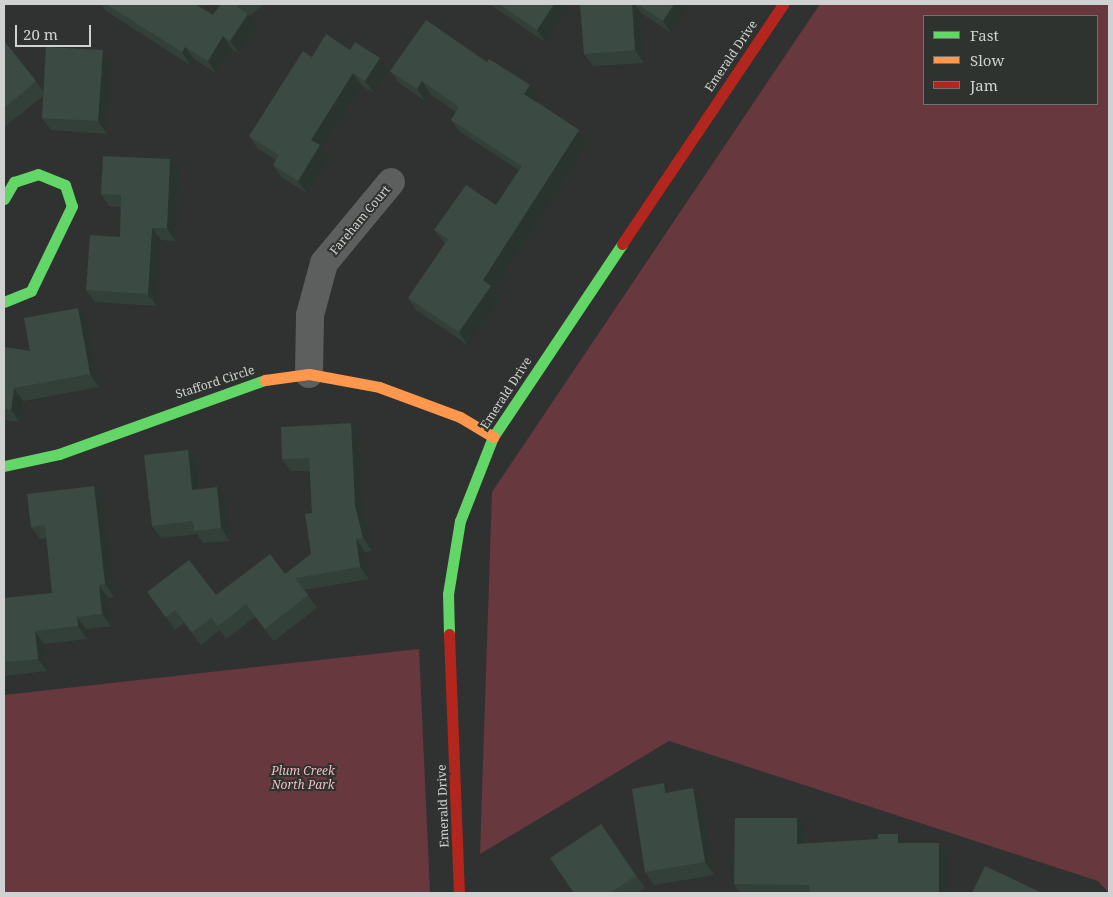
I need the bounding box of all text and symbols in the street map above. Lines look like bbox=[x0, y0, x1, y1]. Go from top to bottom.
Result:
scale bar bbox=[18, 15, 94, 47]
legend bbox=[923, 15, 1098, 105]
street label: Emerald Drive bbox=[702, 17, 760, 95]
text: 20 m bbox=[23, 24, 58, 44]
text: Fast bbox=[970, 25, 999, 45]
text: Slow bbox=[970, 50, 1004, 70]
text: Jam bbox=[970, 75, 998, 95]
street label: Fareham Court bbox=[327, 182, 393, 258]
street label: Emerald Drive bbox=[477, 354, 535, 432]
street label: Stafford Circle bbox=[174, 362, 256, 402]
park label: Plum Creek North Park bbox=[271, 764, 335, 792]
street label: Emerald Drive bbox=[434, 764, 452, 848]

